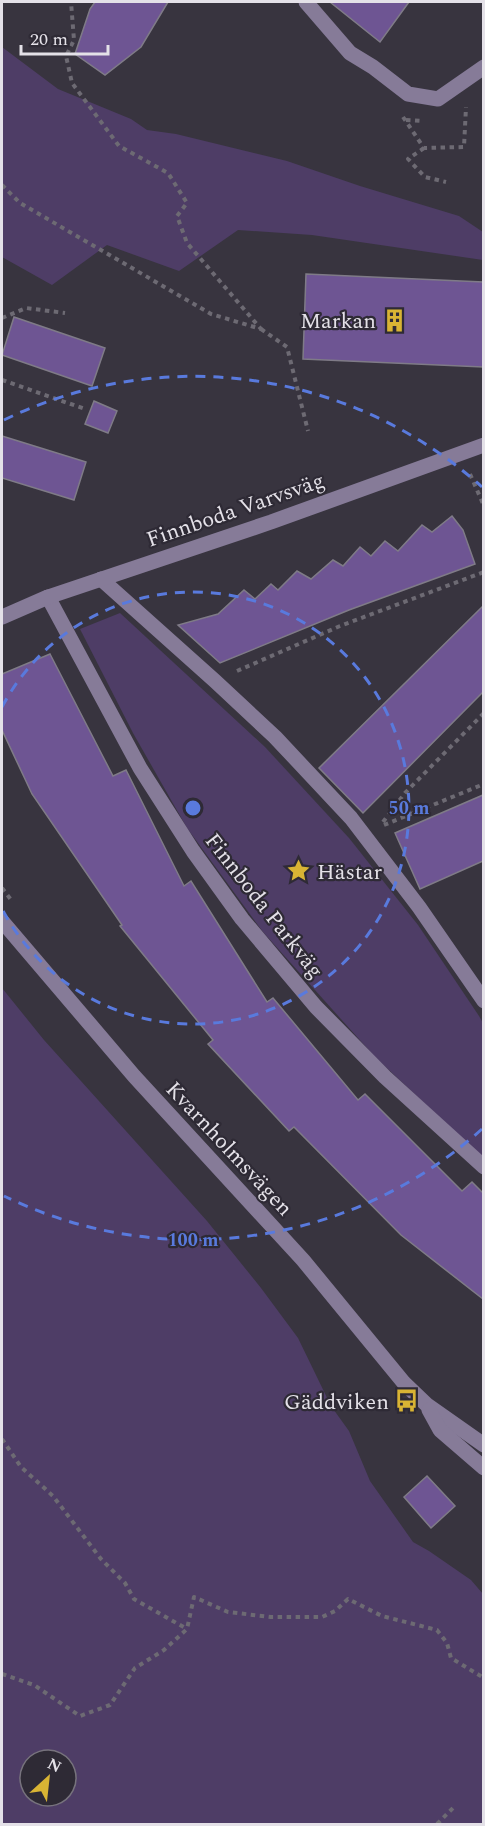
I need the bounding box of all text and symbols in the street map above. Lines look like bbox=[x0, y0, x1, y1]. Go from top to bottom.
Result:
scale bar bbox=[21, 18, 108, 56]
text: 20 m bbox=[30, 26, 68, 53]
place label: Markan bbox=[300, 305, 376, 338]
building icon: Markan bbox=[381, 307, 407, 333]
street label: Finnboda Varvsväg bbox=[142, 464, 329, 556]
text: 50 m bbox=[389, 795, 429, 822]
centre of rings bbox=[183, 798, 203, 818]
street label: Finnboda Parkväg bbox=[196, 826, 331, 986]
place label: Hästar bbox=[317, 856, 382, 889]
place icon: Hästar bbox=[286, 858, 312, 884]
street label: Kvarnholmsvägen bbox=[157, 1074, 300, 1224]
text: 100 m bbox=[167, 1227, 219, 1254]
place label: Gäddviken bbox=[284, 1386, 389, 1419]
bus stop icon: Gäddviken bbox=[394, 1388, 420, 1414]
north arrow bbox=[18, 1748, 78, 1808]
text: N bbox=[43, 1752, 66, 1779]

